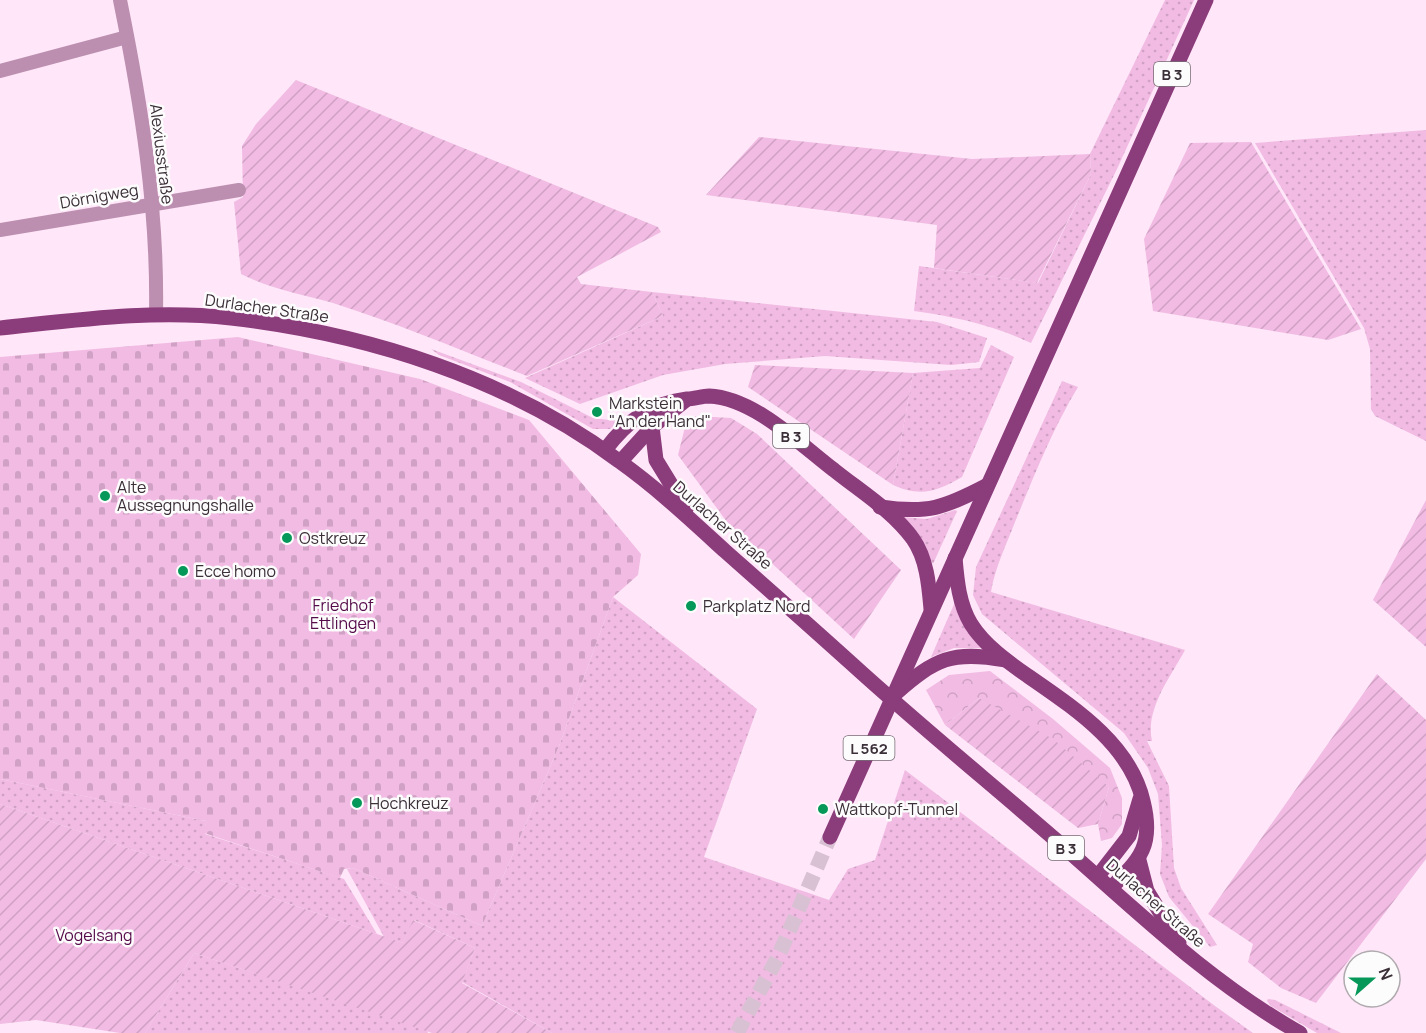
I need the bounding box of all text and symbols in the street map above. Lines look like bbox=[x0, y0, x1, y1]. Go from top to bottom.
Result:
road number: B 3 bbox=[1154, 62, 1190, 86]
street label: Alexiusstraße bbox=[145, 103, 179, 205]
street label: Dörnigweg bbox=[58, 178, 140, 214]
street label: Durlacher Straße bbox=[204, 288, 330, 328]
place label: Markstein "An der Hand" bbox=[609, 392, 711, 432]
marker: Markstein "An der Hand" bbox=[590, 405, 604, 419]
road number: B 3 bbox=[773, 424, 809, 448]
place label: Alte Aussegnungshalle bbox=[117, 476, 254, 516]
street label: Durlacher Straße bbox=[669, 476, 777, 574]
marker: Alte Aussegnungshalle bbox=[98, 489, 112, 503]
place label: Ostkreuz bbox=[299, 527, 366, 549]
marker: Ostkreuz bbox=[280, 531, 294, 545]
place label: Ecce homo bbox=[195, 560, 276, 582]
marker: Ecce homo bbox=[176, 564, 190, 578]
park label: Friedhof Ettlingen bbox=[310, 594, 376, 634]
place label: Parkplatz Nord bbox=[703, 595, 811, 617]
marker: Parkplatz Nord bbox=[684, 599, 698, 613]
road number: L 562 bbox=[844, 736, 894, 760]
place label: Hochkreuz bbox=[369, 792, 449, 814]
marker: Hochkreuz bbox=[350, 796, 364, 810]
place label: Wattkopf-Tunnel bbox=[835, 798, 958, 820]
marker: Wattkopf-Tunnel bbox=[816, 802, 830, 816]
road number: B 3 bbox=[1048, 836, 1084, 860]
street label: Durlacher Straße bbox=[1102, 854, 1210, 952]
park label: Vogelsang bbox=[56, 924, 132, 946]
north arrow bbox=[1342, 949, 1402, 1009]
text: N bbox=[1374, 964, 1398, 983]

